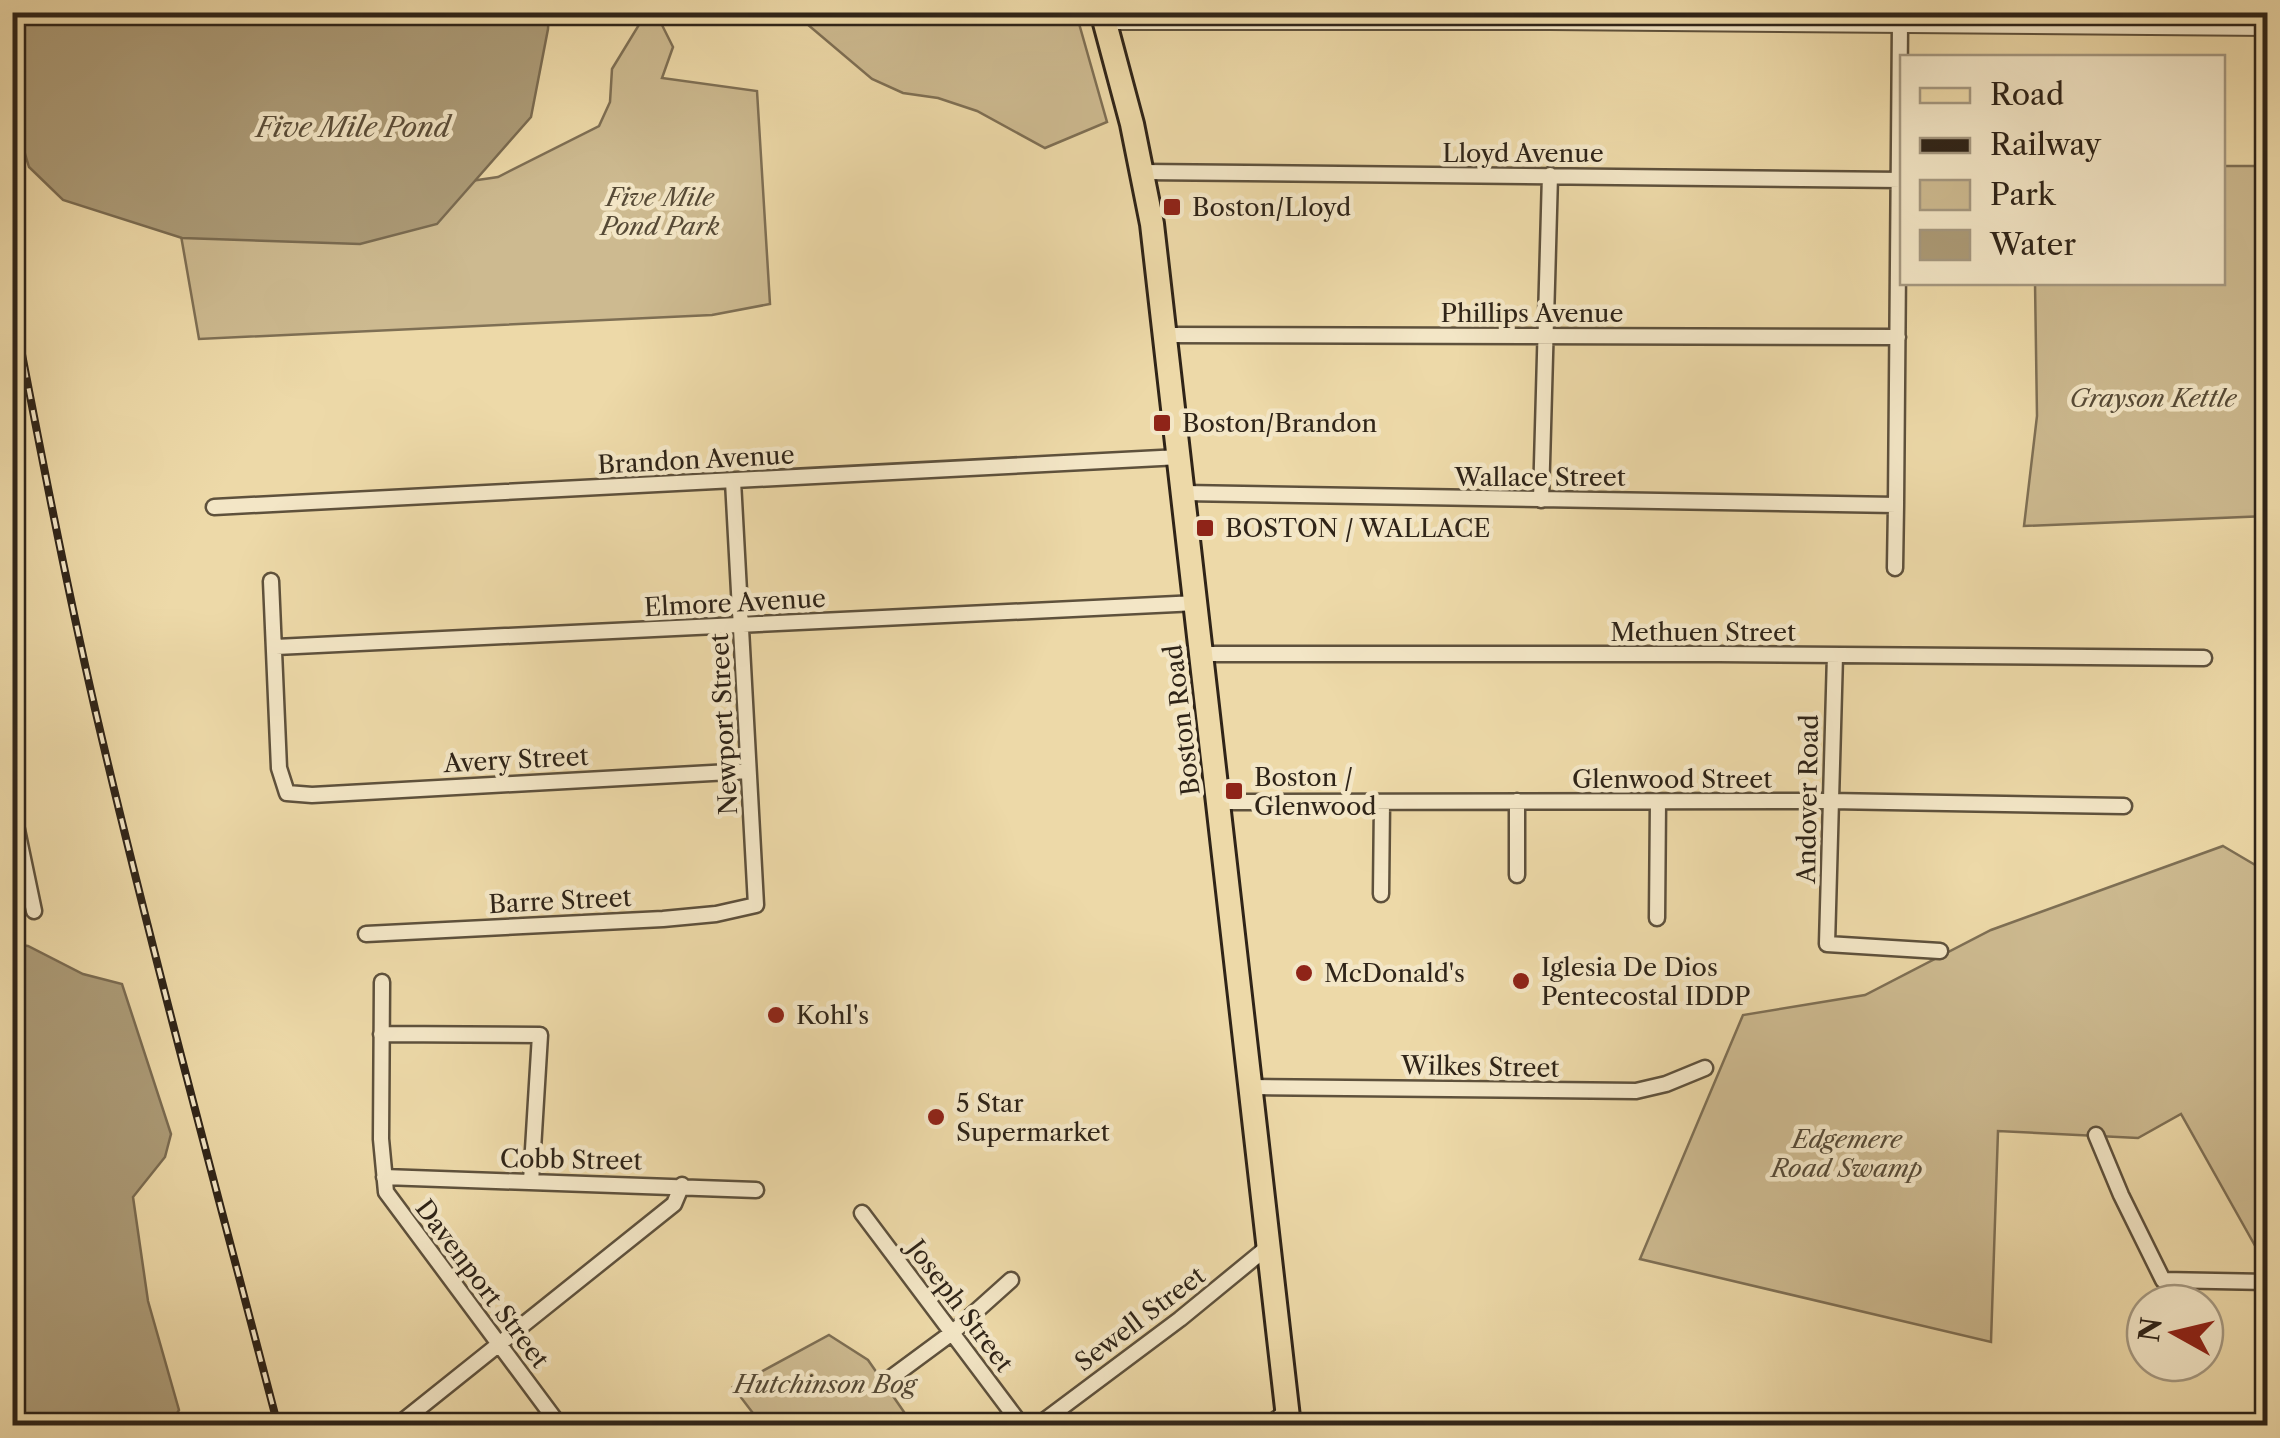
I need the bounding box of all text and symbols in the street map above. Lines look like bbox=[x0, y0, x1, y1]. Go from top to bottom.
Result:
legend bbox=[1900, 55, 2225, 285]
text: Road bbox=[1990, 76, 2064, 113]
water label: Five Mile Pond bbox=[254, 110, 453, 144]
text: Railway bbox=[1990, 126, 2102, 163]
street label: Lloyd Avenue bbox=[1442, 138, 1604, 169]
text: Park bbox=[1990, 176, 2057, 213]
park label: Five Mile Pond Park bbox=[598, 182, 720, 242]
place label: Boston/Lloyd bbox=[1192, 192, 1351, 223]
marker: Boston/Lloyd bbox=[1161, 196, 1183, 218]
text: Water bbox=[1989, 226, 2076, 263]
street label: Phillips Avenue bbox=[1440, 298, 1624, 329]
park label: Grayson Kettle bbox=[2069, 383, 2238, 414]
place label: Boston/Brandon bbox=[1182, 408, 1378, 439]
marker: Boston/Brandon bbox=[1151, 412, 1173, 434]
street label: Brandon Avenue bbox=[597, 439, 795, 481]
street label: Wallace Street bbox=[1453, 462, 1626, 493]
place label: BOSTON / WALLACE bbox=[1225, 513, 1491, 544]
marker: BOSTON / WALLACE bbox=[1194, 517, 1216, 539]
street label: Elmore Avenue bbox=[643, 583, 827, 623]
street label: Methuen Street bbox=[1610, 617, 1796, 648]
street label: Newport Street bbox=[704, 632, 744, 816]
street label: Boston Road bbox=[1157, 643, 1207, 797]
street label: Andover Road bbox=[1791, 714, 1825, 885]
street label: Avery Street bbox=[442, 741, 589, 779]
place label: Boston / Glenwood bbox=[1254, 762, 1376, 822]
street label: Glenwood Street bbox=[1572, 764, 1772, 795]
marker: Boston / Glenwood bbox=[1223, 780, 1245, 802]
street label: Barre Street bbox=[488, 882, 632, 920]
place label: Iglesia De Dios Pentecostal IDDP bbox=[1541, 952, 1751, 1012]
place label: McDonald's bbox=[1324, 958, 1465, 989]
marker: McDonald's bbox=[1293, 962, 1315, 984]
marker: Iglesia De Dios Pentecostal IDDP bbox=[1510, 970, 1532, 992]
place label: Kohl's bbox=[796, 1000, 869, 1031]
marker: Kohl's bbox=[765, 1004, 787, 1026]
street label: Wilkes Street bbox=[1400, 1050, 1560, 1084]
place label: 5 Star Supermarket bbox=[956, 1088, 1110, 1148]
marker: 5 Star Supermarket bbox=[925, 1106, 947, 1128]
park label: Edgemere Road Swamp bbox=[1769, 1124, 1923, 1184]
street label: Cobb Street bbox=[500, 1143, 643, 1177]
street label: Davenport Street bbox=[409, 1194, 556, 1374]
street label: Joseph Street bbox=[898, 1231, 1020, 1378]
street label: Sewell Street bbox=[1069, 1260, 1211, 1378]
north arrow bbox=[2125, 1283, 2225, 1383]
text: N bbox=[2132, 1315, 2169, 1344]
park label: Hutchinson Bog bbox=[732, 1369, 919, 1400]

